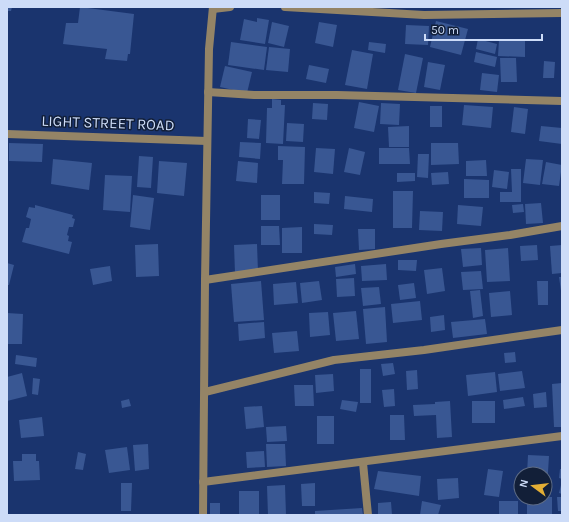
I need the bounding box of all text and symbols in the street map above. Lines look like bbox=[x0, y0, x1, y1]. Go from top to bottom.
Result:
scale bar bbox=[425, 16, 542, 42]
text: 50 m bbox=[431, 23, 459, 37]
street label: LIGHT STREET ROAD bbox=[41, 112, 175, 134]
north arrow bbox=[513, 466, 553, 506]
text: N bbox=[517, 478, 531, 489]

